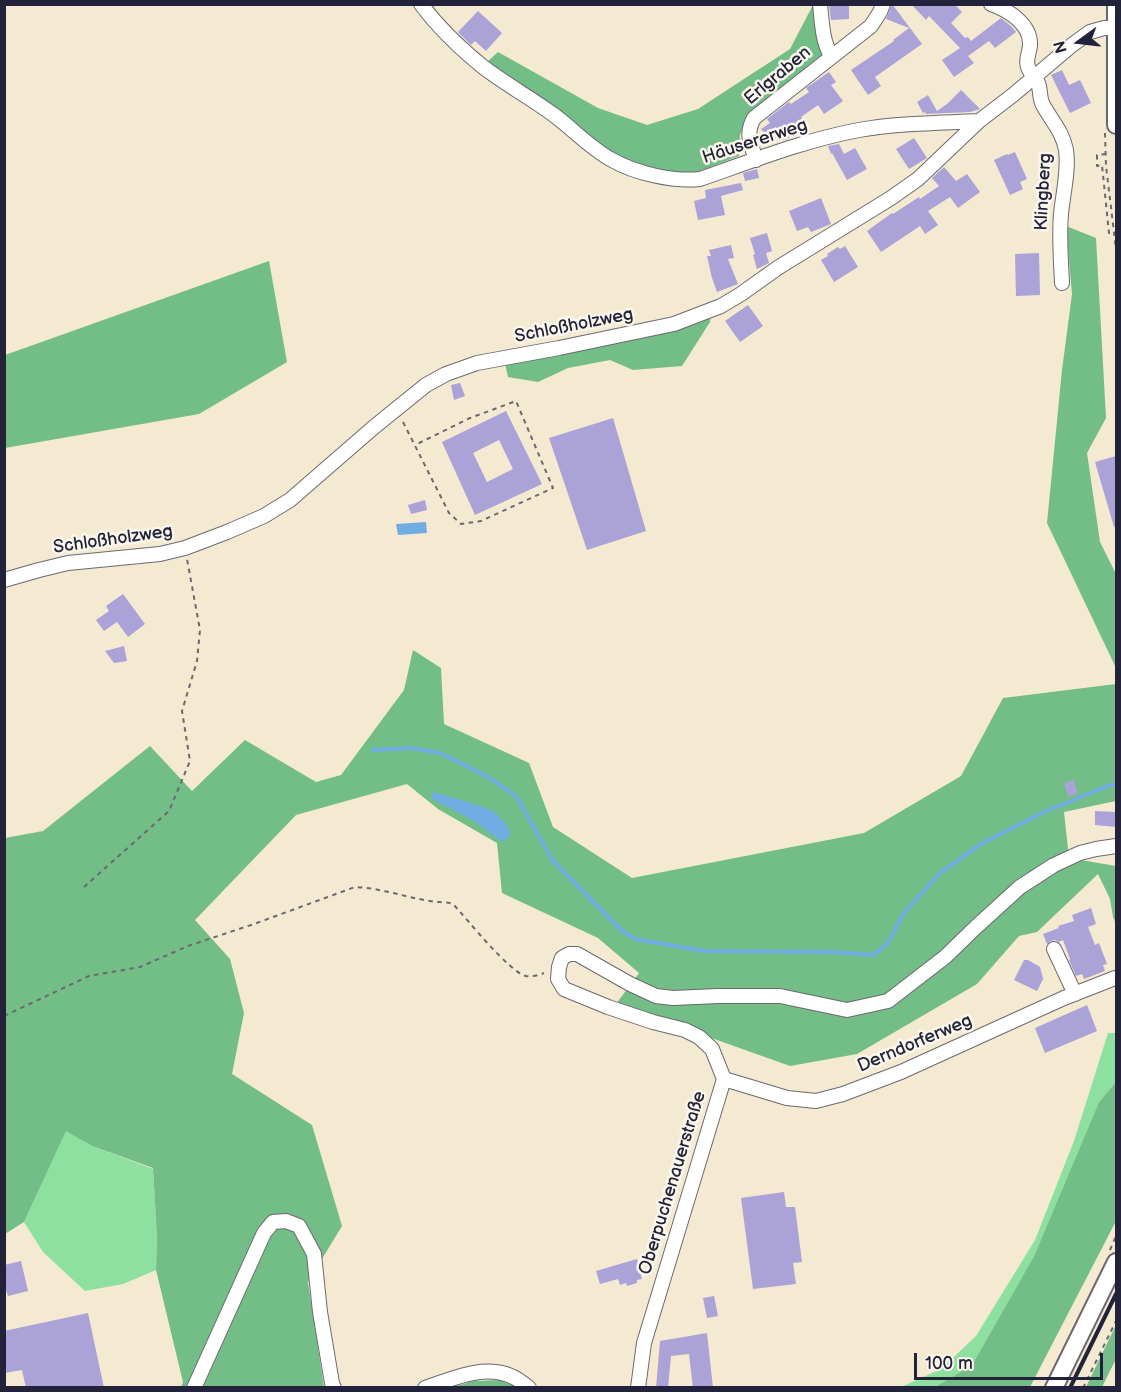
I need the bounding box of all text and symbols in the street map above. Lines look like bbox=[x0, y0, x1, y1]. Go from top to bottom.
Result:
north arrow bbox=[1049, 12, 1109, 72]
text: N bbox=[1050, 39, 1072, 55]
street label: Erlgraben bbox=[740, 42, 816, 110]
street label: Häusererweg bbox=[700, 115, 810, 169]
street label: Klingberg bbox=[1031, 153, 1057, 231]
street label: Schloßholzweg bbox=[513, 304, 635, 348]
street label: Schloßholzweg bbox=[52, 521, 174, 559]
street label: Derndorferweg bbox=[854, 1010, 976, 1078]
street label: Oberpuchenauerstraße bbox=[635, 1089, 711, 1277]
scale bar bbox=[917, 1341, 1106, 1379]
text: 100 m bbox=[925, 1353, 973, 1374]

